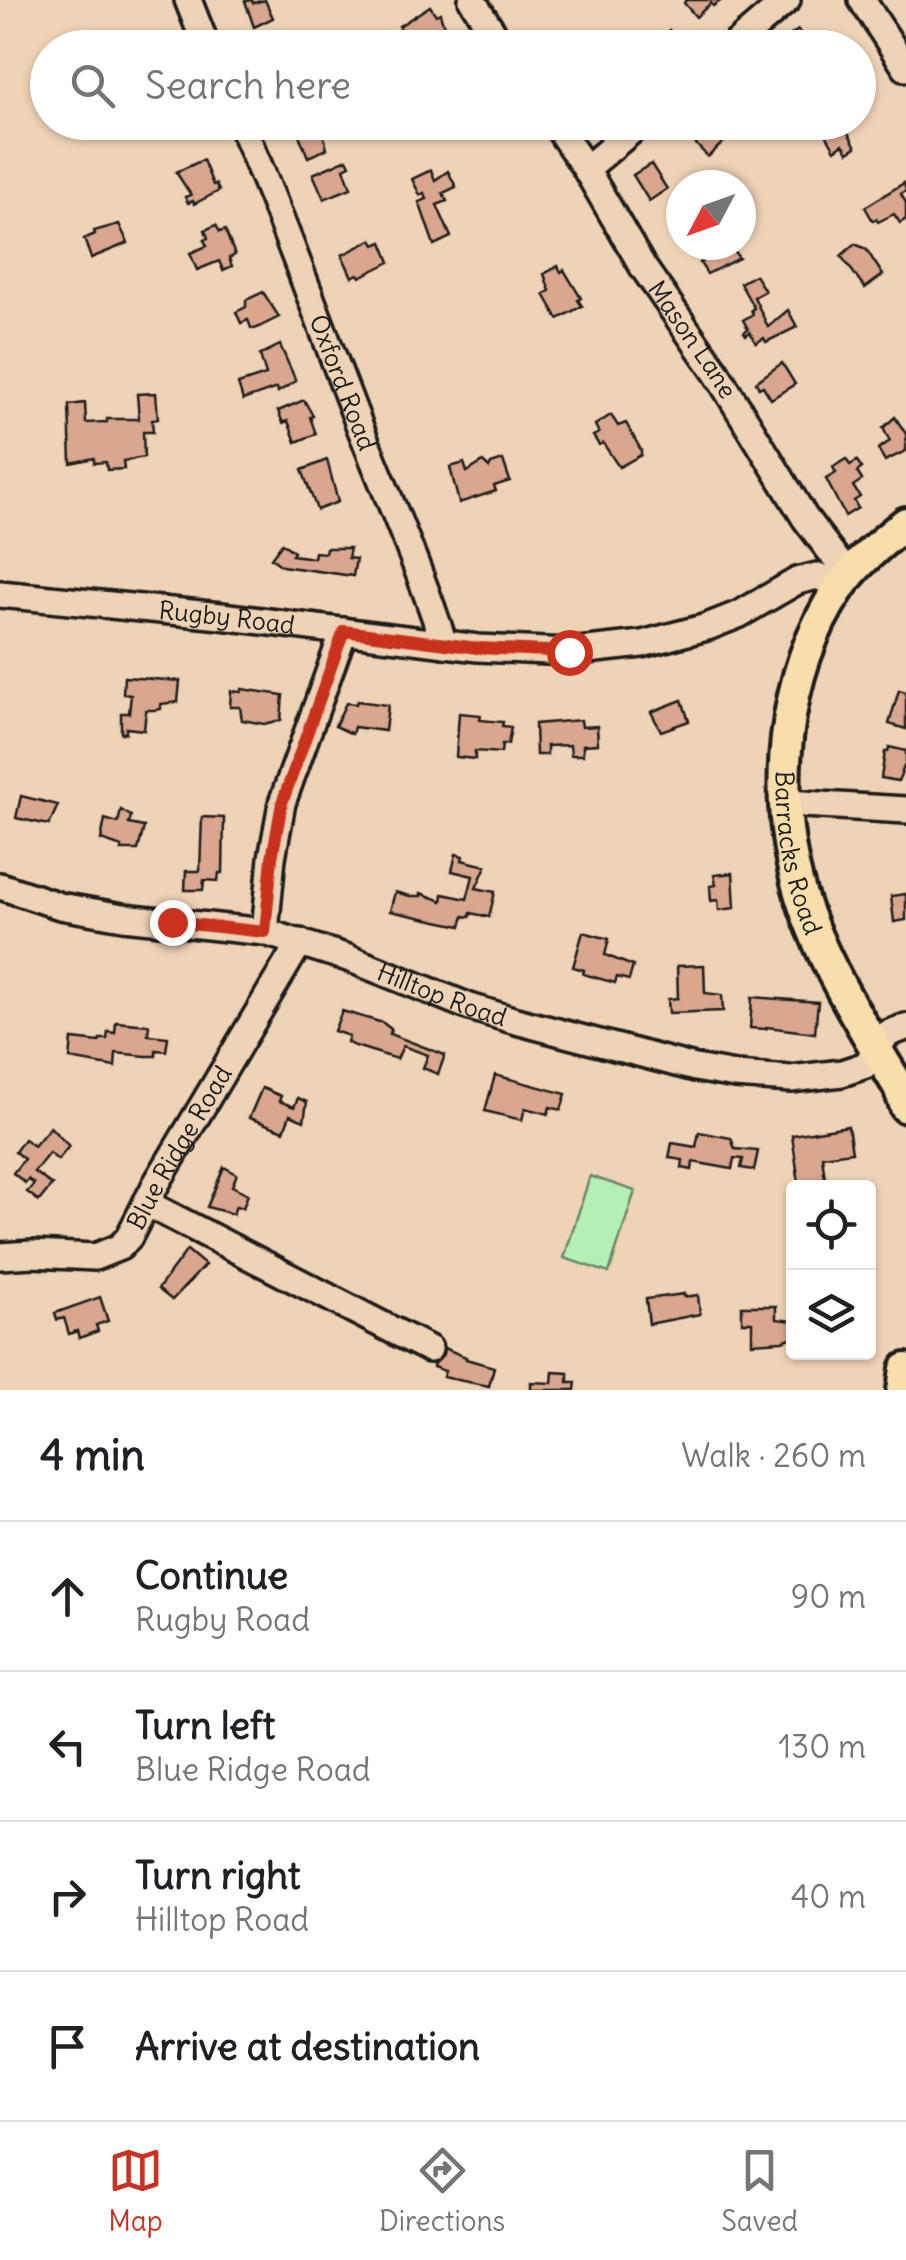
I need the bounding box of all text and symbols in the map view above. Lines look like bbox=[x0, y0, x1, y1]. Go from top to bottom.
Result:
search box bbox=[30, 30, 876, 140]
icon: search bbox=[65, 58, 120, 113]
text: Search here bbox=[145, 62, 351, 109]
north arrow bbox=[666, 170, 756, 260]
street label: Mason Lane bbox=[641, 274, 744, 404]
street label: Oxford Road bbox=[303, 310, 384, 455]
street label: Rugby Road bbox=[157, 594, 297, 641]
route start bbox=[547, 630, 593, 676]
street label: Barracks Road bbox=[769, 771, 829, 939]
route end bbox=[150, 900, 196, 946]
street label: Hilltop Road bbox=[373, 955, 511, 1033]
street label: Blue Ridge Road bbox=[119, 1060, 239, 1235]
map controls bbox=[786, 1180, 876, 1360]
button: locate bbox=[786, 1180, 876, 1270]
button: layers bbox=[786, 1270, 876, 1360]
text: 4 min bbox=[40, 1429, 145, 1481]
text: Walk · 260 m bbox=[681, 1435, 866, 1476]
text: Continue bbox=[135, 1552, 288, 1599]
icon: ahead bbox=[40, 1569, 95, 1624]
text: 90 m bbox=[791, 1576, 866, 1617]
text: Rugby Road bbox=[135, 1599, 310, 1640]
text: Turn left bbox=[135, 1702, 275, 1749]
icon: left bbox=[40, 1719, 95, 1774]
text: 130 m bbox=[778, 1726, 866, 1767]
text: Blue Ridge Road bbox=[135, 1749, 371, 1790]
text: Turn right bbox=[135, 1852, 301, 1899]
icon: right bbox=[40, 1869, 95, 1924]
text: 40 m bbox=[791, 1876, 866, 1917]
text: Hilltop Road bbox=[135, 1899, 309, 1940]
icon: arrive bbox=[40, 2019, 95, 2074]
text: Arrive at destination bbox=[135, 2023, 480, 2070]
tab: Map bbox=[108, 2143, 163, 2239]
tab: Directions bbox=[379, 2143, 505, 2239]
tab: Saved bbox=[721, 2143, 798, 2239]

